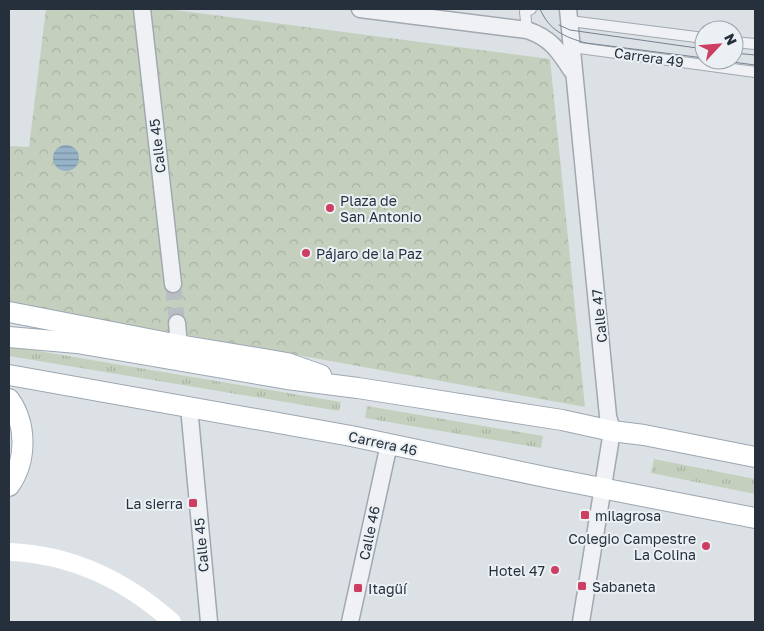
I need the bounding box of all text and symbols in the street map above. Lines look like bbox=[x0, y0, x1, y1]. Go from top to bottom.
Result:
north arrow bbox=[694, 20, 744, 70]
text: N bbox=[721, 31, 741, 48]
street label: Carrera 49 bbox=[613, 44, 685, 70]
street label: Calle 45 bbox=[145, 118, 169, 174]
place label: Plaza de San Antonio bbox=[340, 192, 422, 225]
marker: Plaza de San Antonio bbox=[324, 202, 336, 214]
place label: Pájaro de la Paz bbox=[316, 245, 422, 262]
marker: Pájaro de la Paz bbox=[300, 247, 312, 259]
street label: Calle 47 bbox=[588, 288, 610, 344]
street label: Carrera 46 bbox=[347, 427, 419, 459]
place label: La sierra bbox=[125, 495, 183, 512]
marker: La sierra bbox=[187, 497, 199, 509]
street label: Calle 46 bbox=[355, 504, 383, 562]
place label: milagrosa bbox=[595, 507, 661, 524]
marker: milagrosa bbox=[579, 509, 591, 521]
street label: Calle 45 bbox=[190, 517, 212, 573]
place label: Colegio Campestre La Colina bbox=[568, 530, 696, 563]
marker: Colegio Campestre La Colina bbox=[700, 540, 712, 552]
place label: Hotel 47 bbox=[488, 562, 545, 579]
marker: Hotel 47 bbox=[549, 564, 561, 576]
place label: Sabaneta bbox=[592, 578, 656, 595]
place label: Itagüí bbox=[368, 580, 408, 597]
marker: Sabaneta bbox=[576, 580, 588, 592]
marker: Itagüí bbox=[352, 582, 364, 594]

